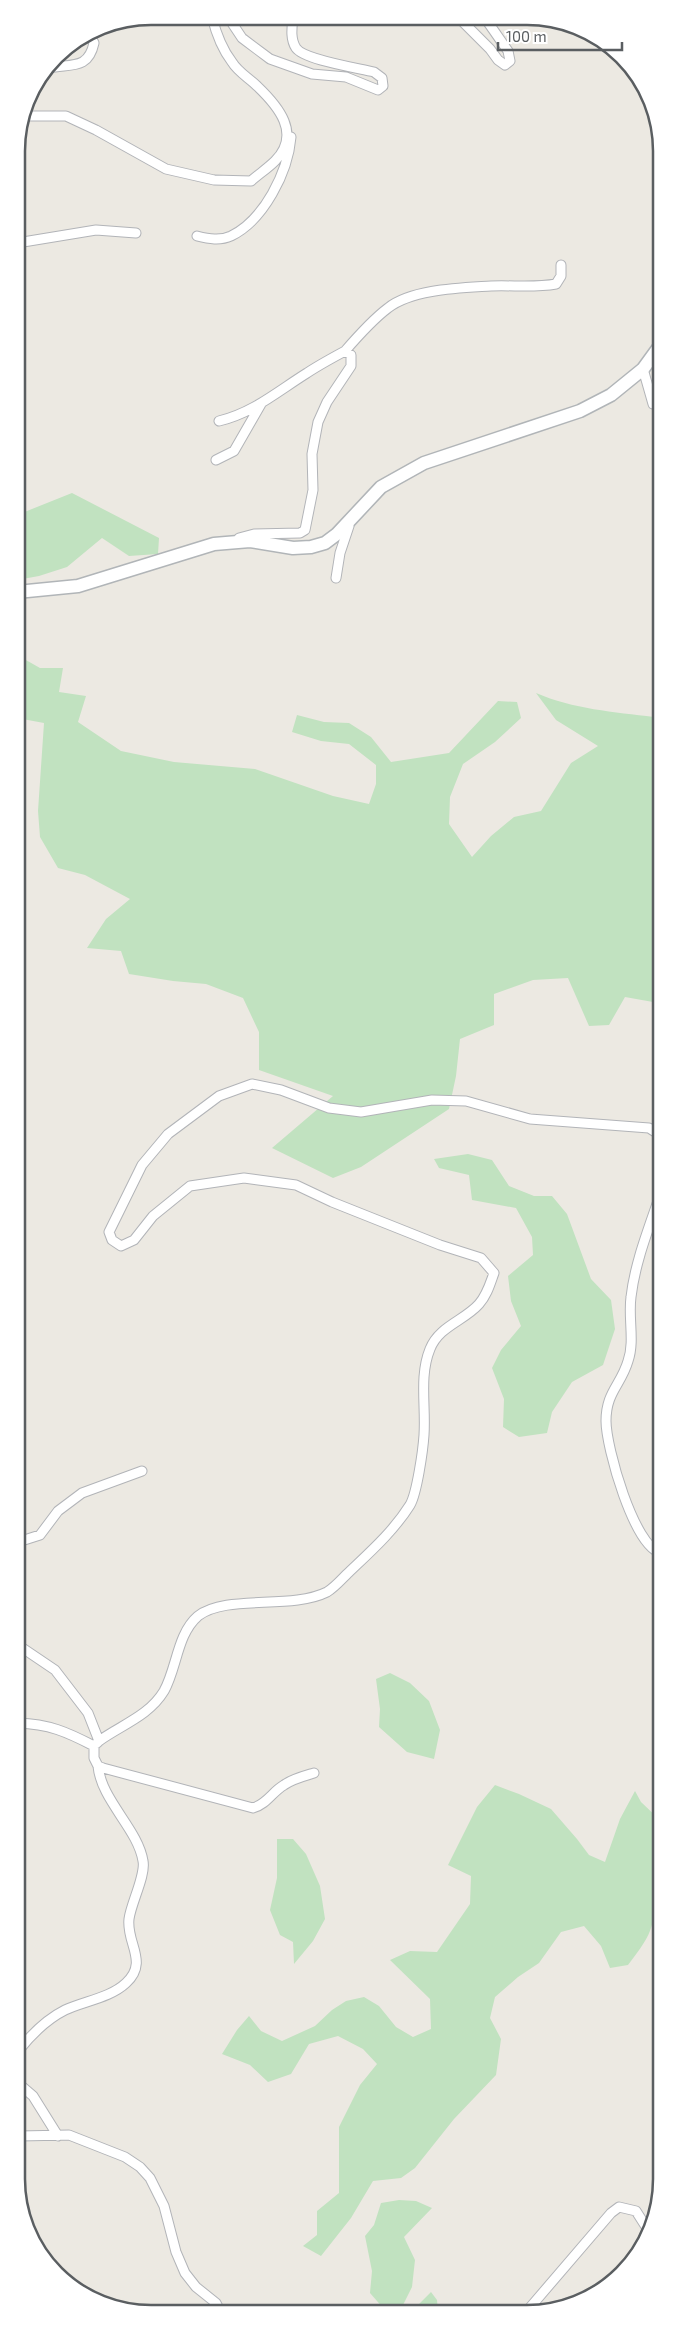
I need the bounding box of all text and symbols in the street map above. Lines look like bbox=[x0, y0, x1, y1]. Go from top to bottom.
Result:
scale bar bbox=[498, 20, 622, 52]
text: 100 m bbox=[506, 27, 547, 45]

